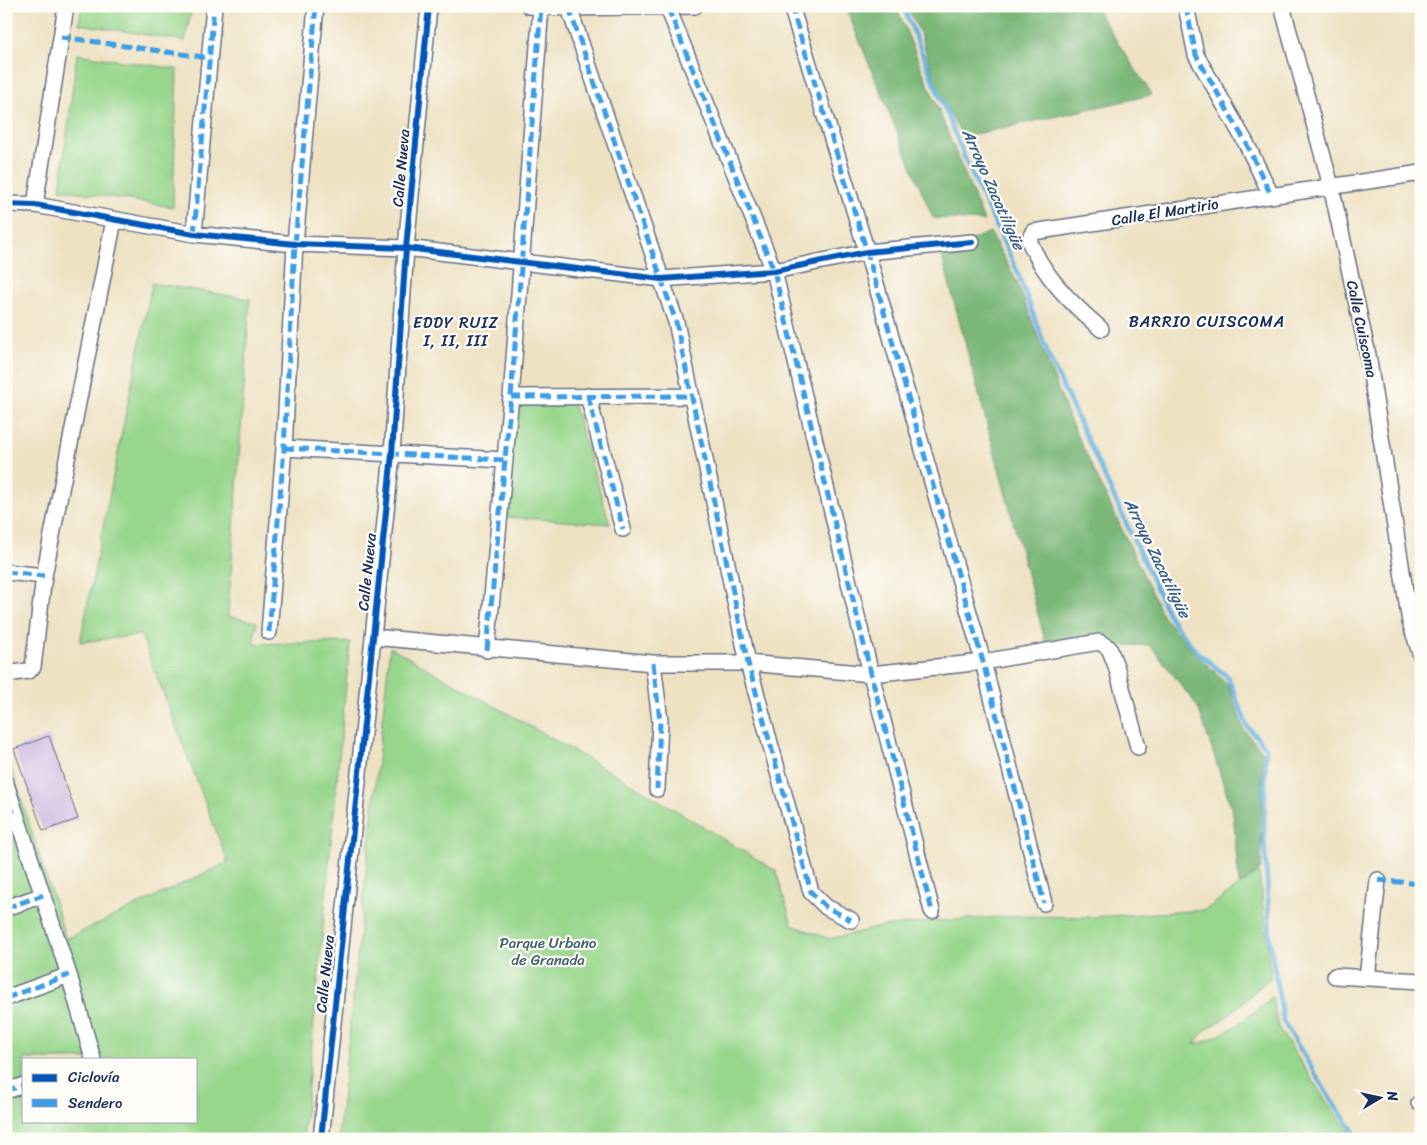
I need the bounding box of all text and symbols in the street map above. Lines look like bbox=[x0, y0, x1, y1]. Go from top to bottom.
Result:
water label: Arroyo Zacatiligüe bbox=[953, 123, 1034, 256]
street label: Calle Nueva bbox=[385, 128, 417, 208]
street label: Calle El Martirio bbox=[1110, 191, 1221, 233]
street label: Calle Cuiscoma bbox=[1339, 278, 1385, 381]
district label: BARRIO CUISCOMA bbox=[1129, 307, 1285, 336]
district label: EDDY RUIZ I, II, III bbox=[413, 308, 499, 355]
water label: Arroyo Zacatiligüe bbox=[1116, 492, 1200, 625]
street label: Calle Nueva bbox=[350, 531, 384, 612]
park label: Parque Urbano de Granada bbox=[500, 930, 597, 973]
street label: Calle Nueva bbox=[308, 933, 342, 1014]
legend bbox=[22, 1058, 198, 1122]
text: Ciclovía bbox=[68, 1064, 120, 1090]
north arrow bbox=[1354, 1072, 1404, 1122]
text: N bbox=[1379, 1088, 1405, 1103]
text: Sendero bbox=[68, 1090, 123, 1116]

